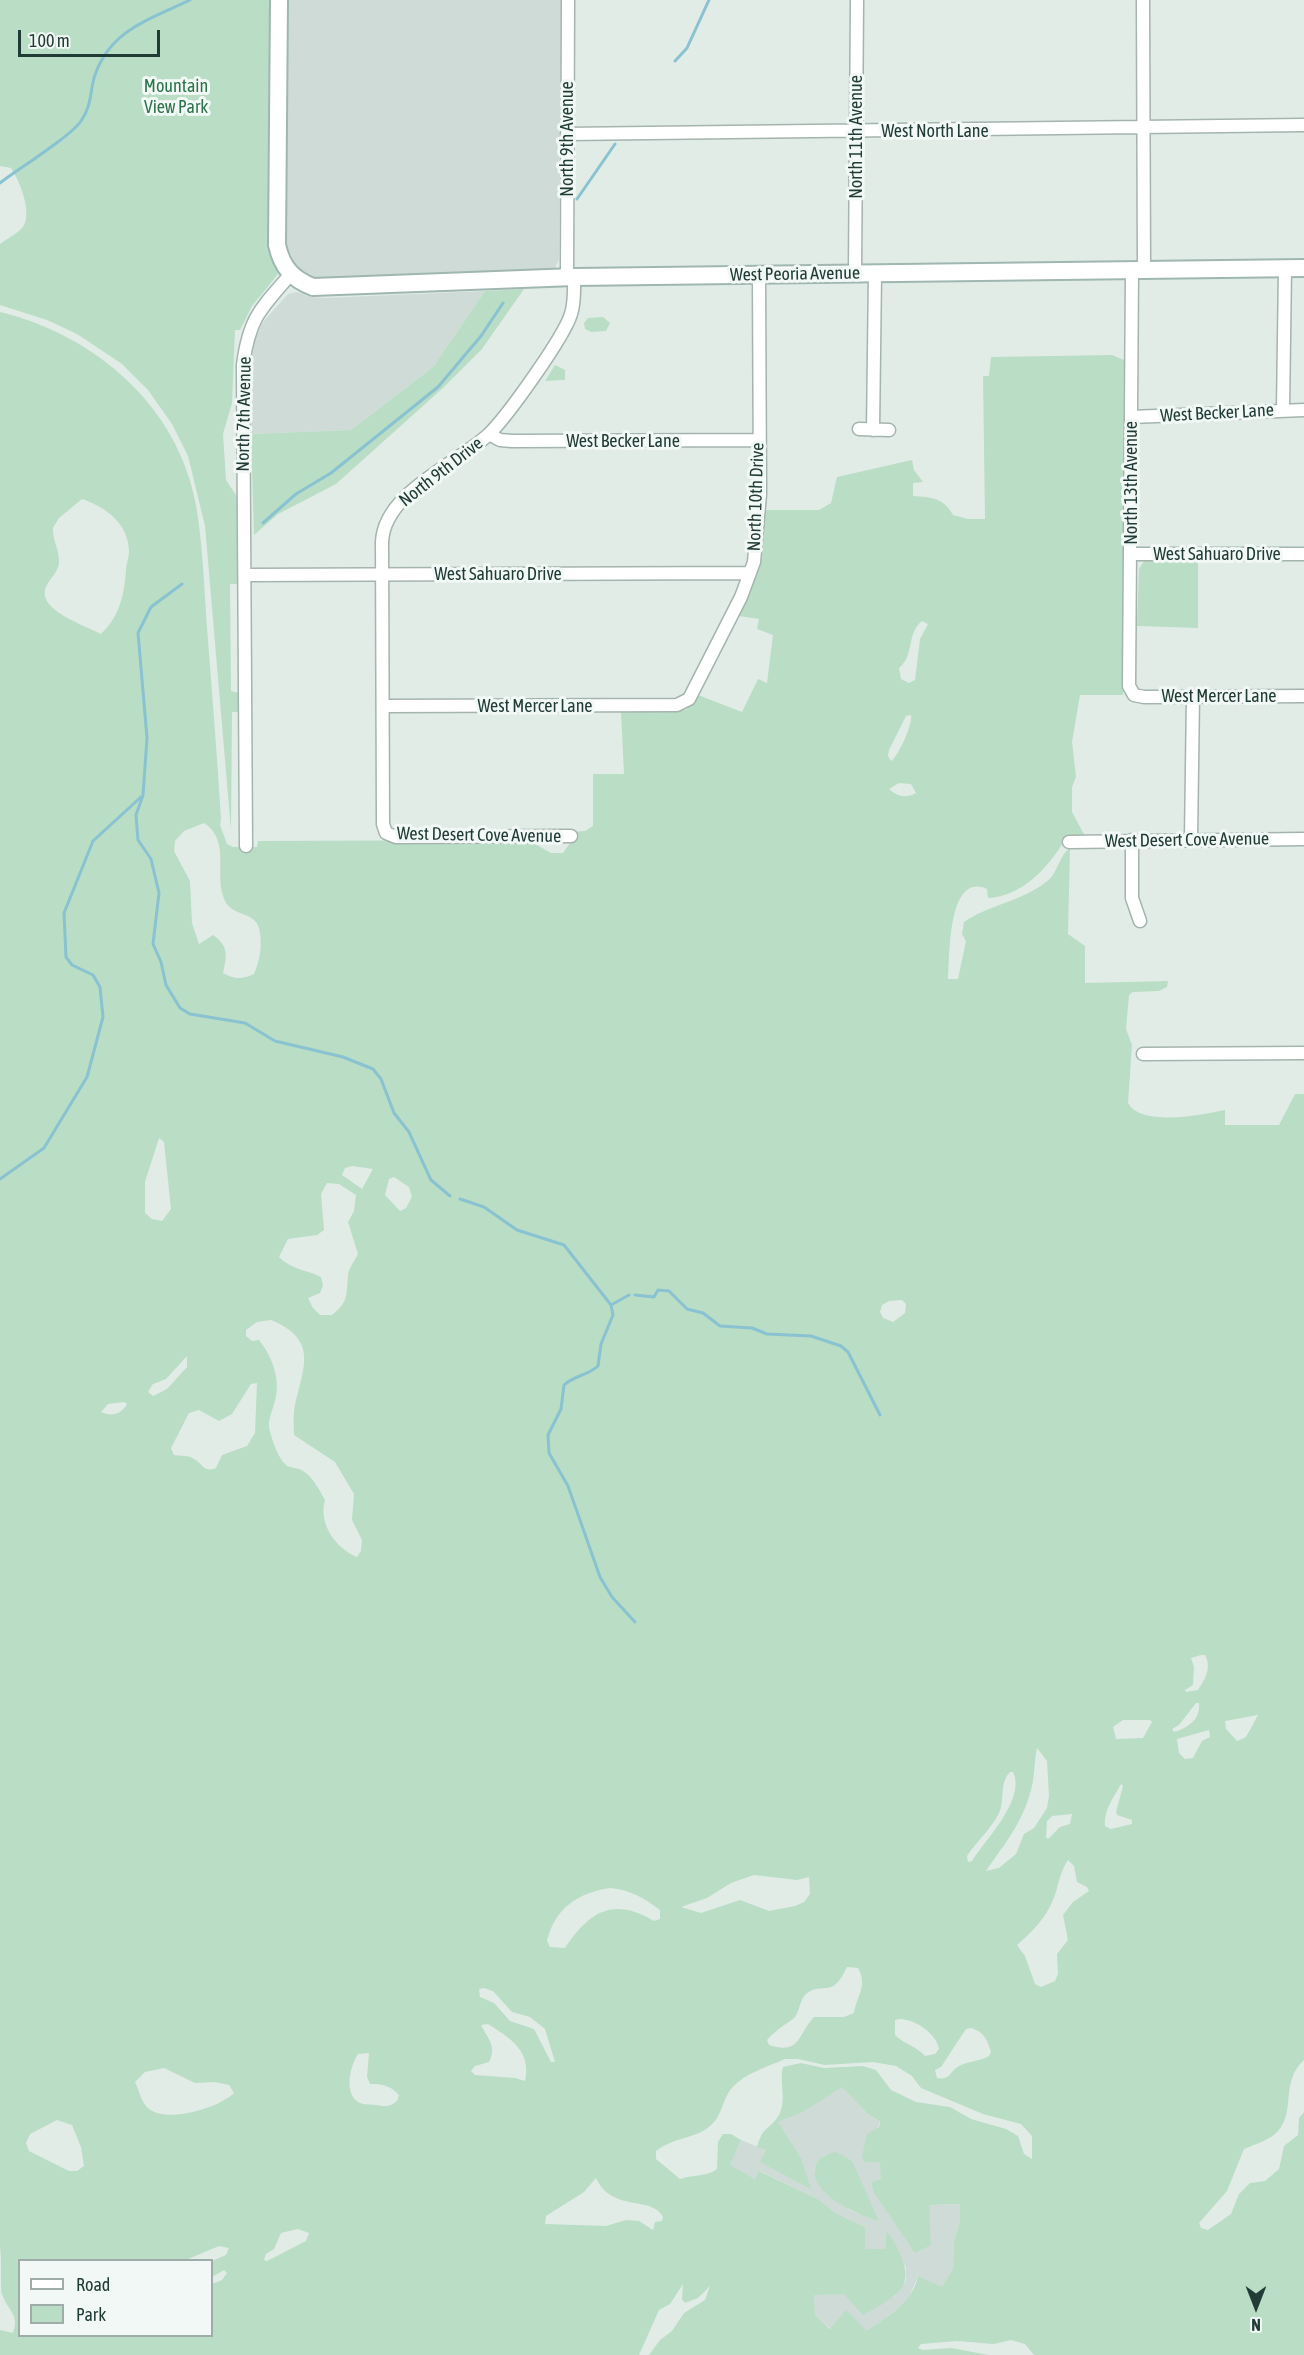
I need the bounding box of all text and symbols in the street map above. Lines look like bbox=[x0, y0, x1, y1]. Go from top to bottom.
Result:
scale bar bbox=[21, 18, 164, 56]
text: 100 m bbox=[29, 30, 70, 51]
park label: Mountain View Park bbox=[144, 75, 208, 118]
street label: North 11th Avenue bbox=[845, 75, 867, 199]
street label: North 9th Avenue bbox=[556, 81, 578, 197]
street label: West North Lane bbox=[881, 120, 989, 142]
street label: West Peoria Avenue bbox=[730, 262, 860, 286]
street label: North 7th Avenue bbox=[232, 356, 256, 472]
street label: West Becker Lane bbox=[1160, 399, 1274, 427]
street label: North 13th Avenue bbox=[1120, 421, 1142, 545]
street label: West Becker Lane bbox=[566, 430, 680, 452]
street label: North 9th Drive bbox=[395, 433, 487, 511]
street label: North 10th Drive bbox=[743, 442, 769, 552]
street label: West Sahuaro Drive bbox=[1153, 543, 1281, 565]
street label: West Sahuaro Drive bbox=[434, 563, 562, 585]
street label: West Mercer Lane bbox=[1161, 685, 1277, 707]
street label: West Mercer Lane bbox=[477, 695, 593, 717]
street label: West Desert Cove Avenue bbox=[397, 823, 561, 847]
street label: West Desert Cove Avenue bbox=[1105, 828, 1269, 852]
legend bbox=[18, 2259, 213, 2337]
text: Road bbox=[76, 2274, 110, 2295]
north arrow bbox=[1226, 2277, 1286, 2337]
text: Park bbox=[76, 2304, 106, 2325]
text: N bbox=[1251, 2316, 1261, 2334]

